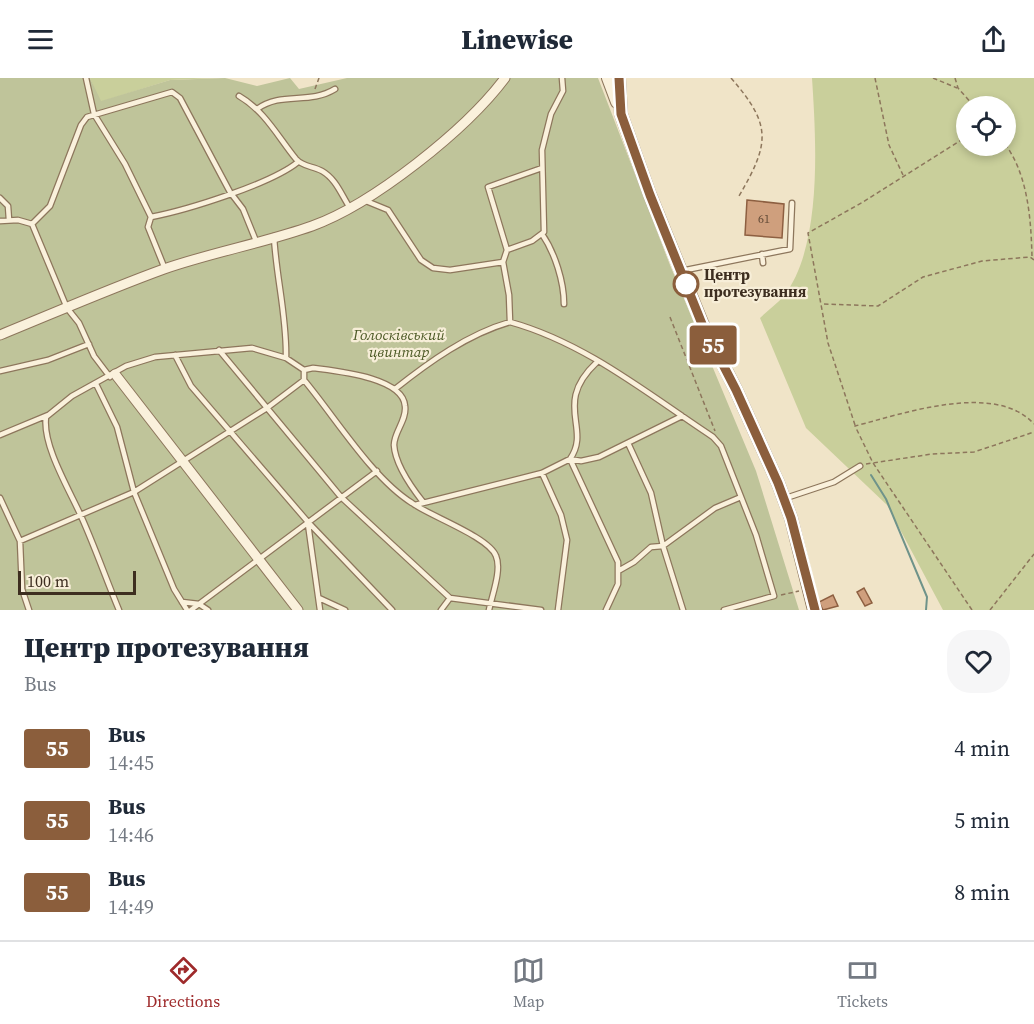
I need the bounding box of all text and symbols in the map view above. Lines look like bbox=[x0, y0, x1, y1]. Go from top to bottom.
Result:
text: Linewise bbox=[461, 21, 573, 58]
icon: menu bbox=[24, 23, 57, 56]
icon: share bbox=[977, 23, 1010, 56]
map controls bbox=[956, 96, 1016, 156]
button: locate bbox=[956, 96, 1016, 156]
house number: 61 bbox=[758, 211, 770, 227]
place label: Центр протезування bbox=[704, 264, 807, 302]
marker: Центр протезування bbox=[673, 271, 699, 297]
park label: Голосківський цвинтар bbox=[352, 324, 445, 362]
line badge: 55 bbox=[686, 326, 740, 364]
text: 55 bbox=[702, 331, 724, 360]
scale bar bbox=[18, 568, 136, 596]
text: 100 m bbox=[27, 570, 69, 592]
text: Центр протезування bbox=[24, 628, 309, 666]
button: heart bbox=[947, 630, 1010, 693]
text: Bus bbox=[24, 670, 57, 698]
text: Bus bbox=[108, 719, 145, 749]
text: 4 min bbox=[954, 733, 1010, 763]
text: 55 bbox=[46, 734, 68, 763]
text: 14:45 bbox=[108, 749, 154, 777]
text: Bus bbox=[108, 791, 145, 821]
text: 5 min bbox=[954, 805, 1010, 835]
text: 55 bbox=[46, 806, 68, 835]
text: 14:46 bbox=[108, 821, 154, 849]
text: Bus bbox=[108, 863, 145, 893]
text: 8 min bbox=[954, 877, 1010, 907]
text: 55 bbox=[46, 878, 68, 907]
text: 14:49 bbox=[108, 893, 154, 921]
tab: Directions bbox=[146, 954, 220, 1012]
tab: Map bbox=[512, 954, 545, 1012]
tab: Tickets bbox=[837, 954, 888, 1012]

